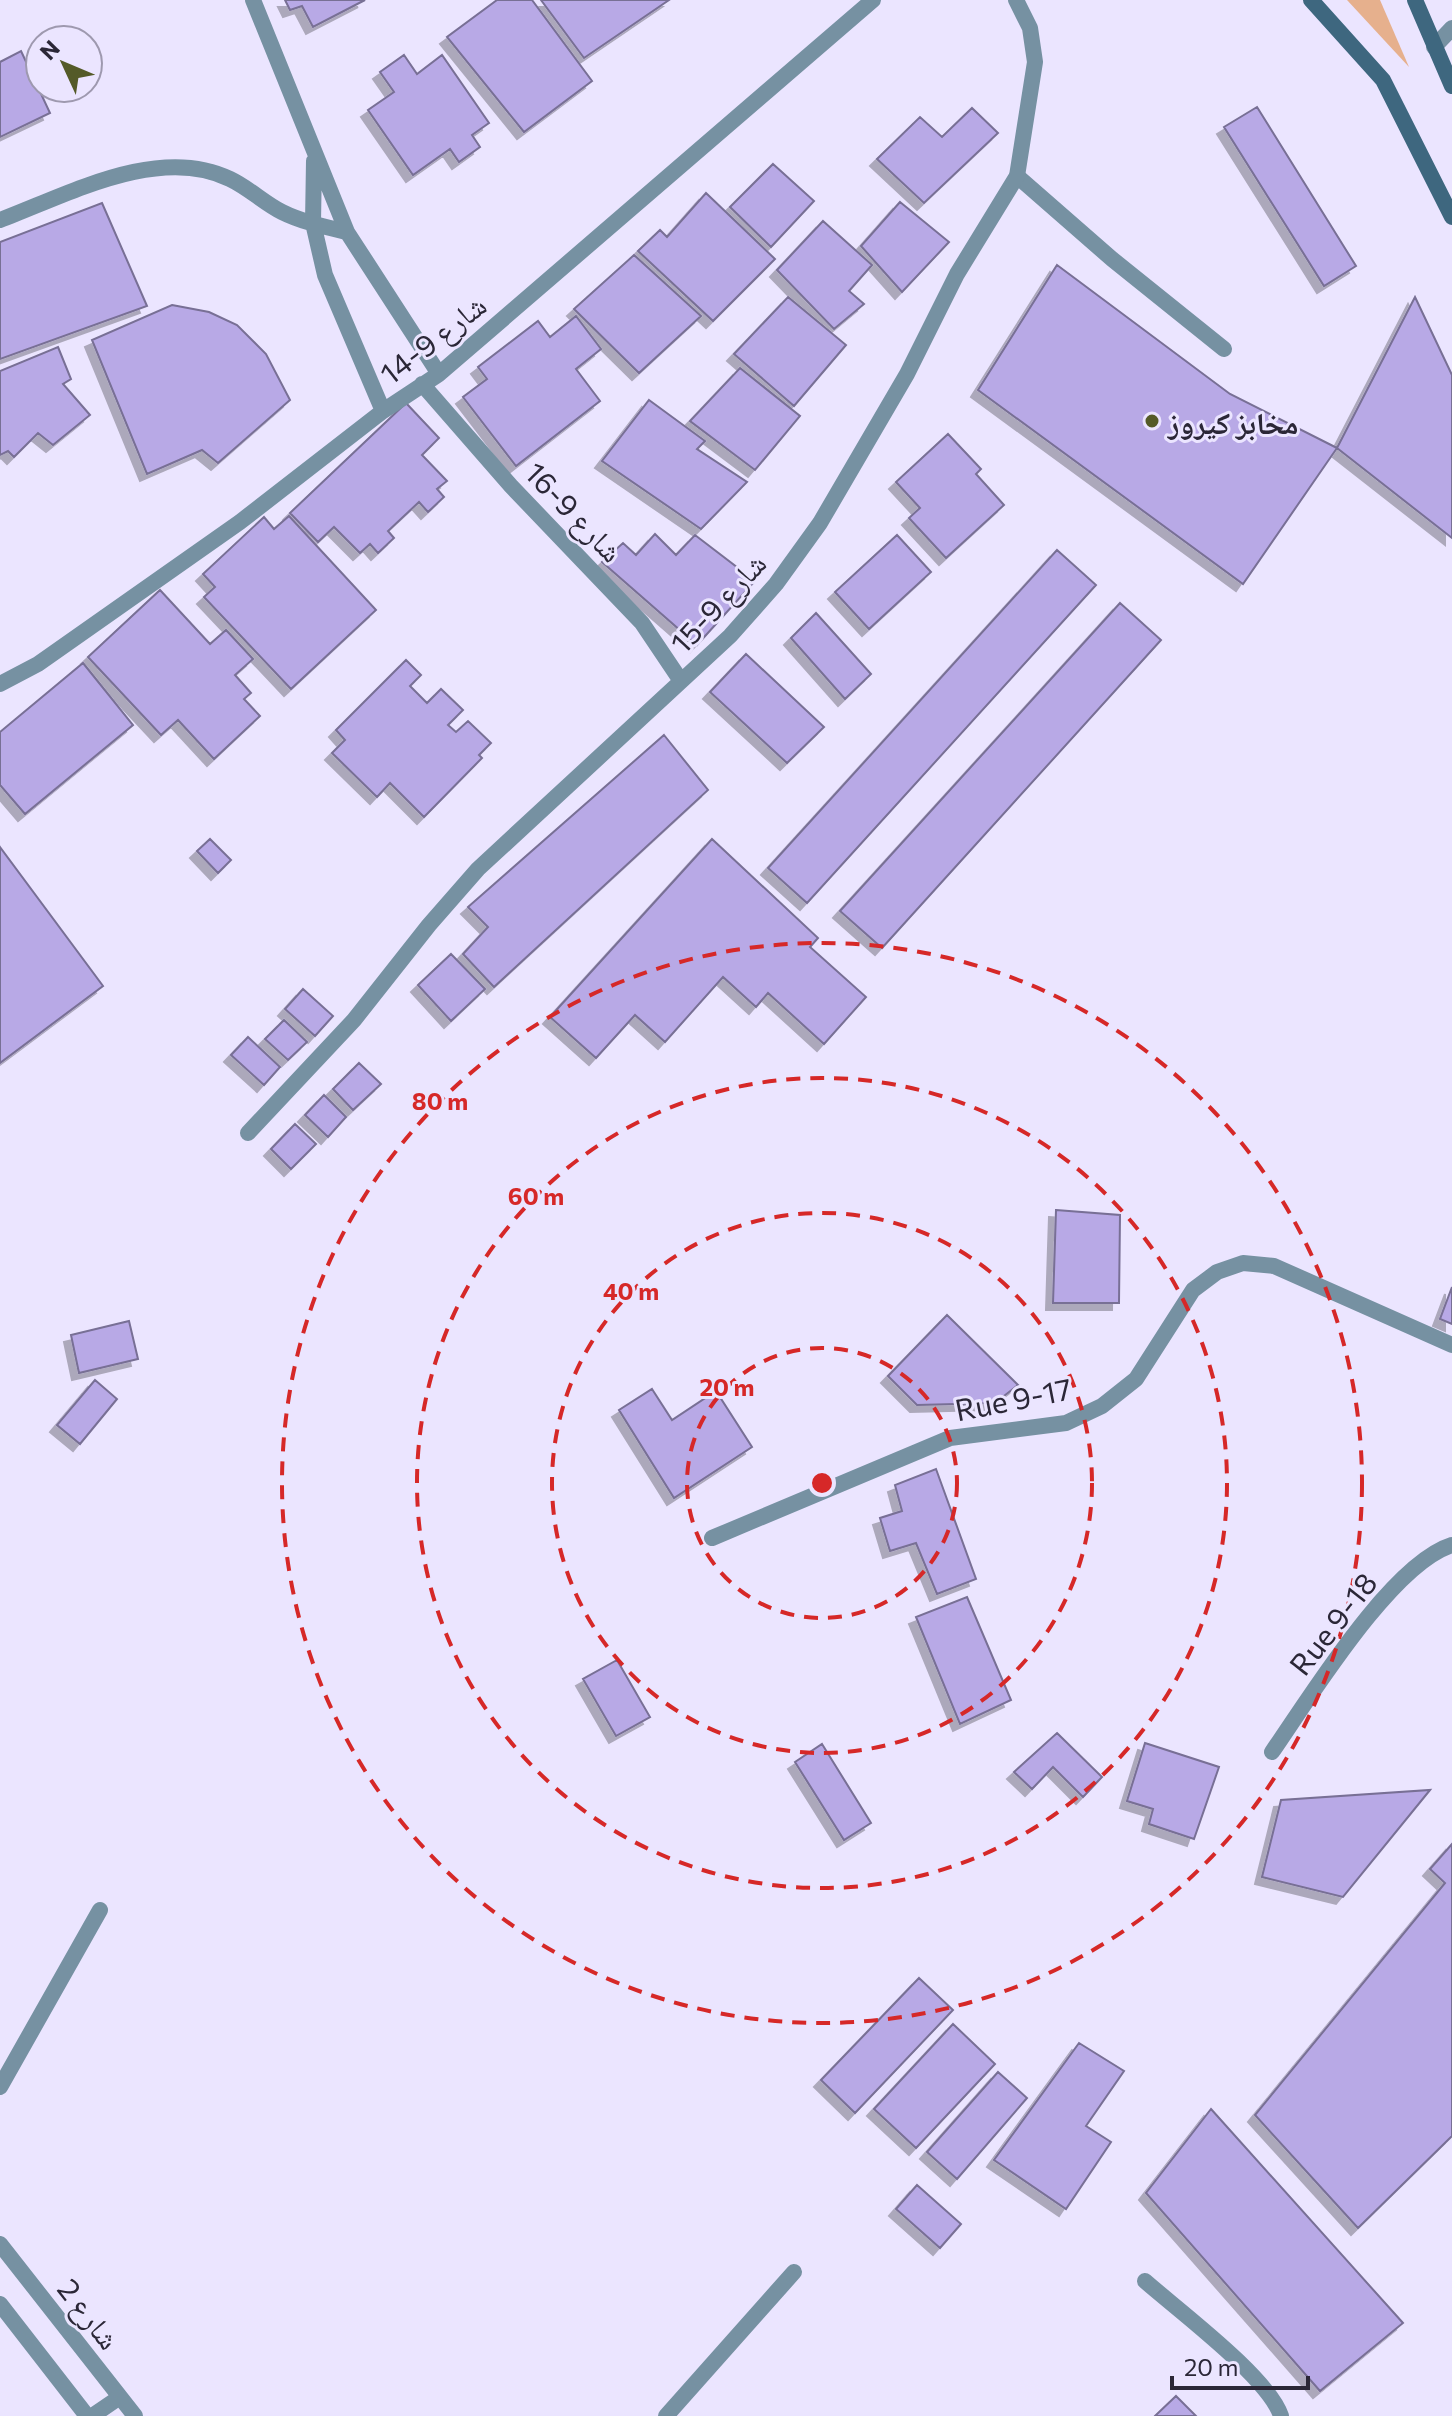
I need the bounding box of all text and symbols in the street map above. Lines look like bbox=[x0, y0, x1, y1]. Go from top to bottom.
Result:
north arrow bbox=[24, 24, 104, 104]
text: N bbox=[34, 34, 65, 65]
street label: شارع 9-14 bbox=[372, 285, 494, 393]
place label: مخابز كيروز bbox=[1166, 403, 1299, 441]
marker: مخابز كيروز bbox=[1143, 412, 1161, 430]
street label: شارع 9-16 bbox=[516, 453, 632, 571]
street label: شارع 9-15 bbox=[661, 544, 775, 662]
text: 80 m bbox=[412, 1086, 468, 1115]
text: 60 m bbox=[508, 1181, 564, 1210]
text: 40 m bbox=[603, 1276, 659, 1305]
street label: Rue 9-17 bbox=[952, 1369, 1074, 1427]
text: 20 m bbox=[700, 1372, 754, 1401]
centre of rings bbox=[808, 1469, 836, 1497]
street label: Rue 9-18 bbox=[1280, 1564, 1384, 1682]
street label: شارع 2 bbox=[49, 2270, 129, 2358]
scale bar bbox=[1172, 2340, 1308, 2390]
text: 20 m bbox=[1184, 2352, 1238, 2381]

